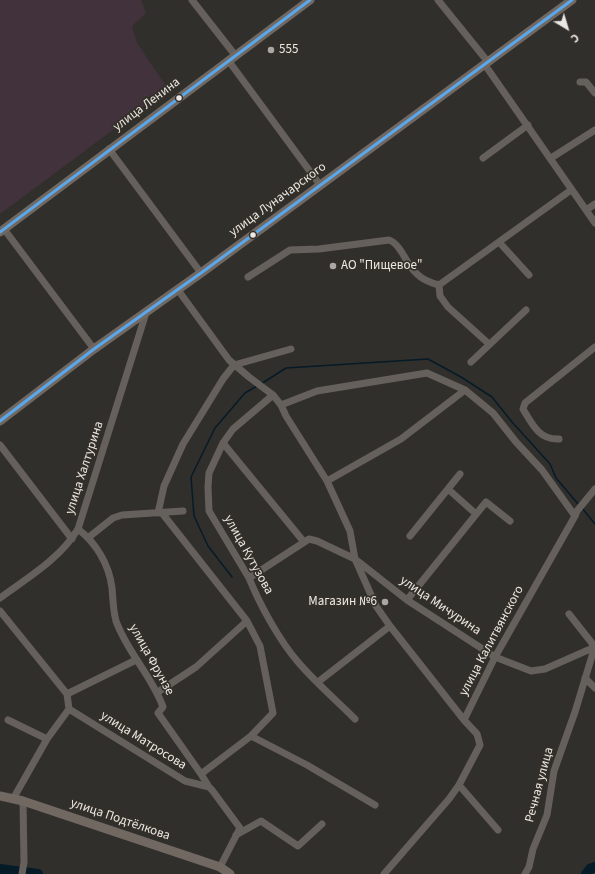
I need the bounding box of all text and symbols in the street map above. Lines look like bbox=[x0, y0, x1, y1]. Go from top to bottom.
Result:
north arrow bbox=[547, 8, 587, 48]
text: С bbox=[568, 30, 582, 46]
place label: 555 bbox=[279, 42, 298, 58]
marker: 555 bbox=[266, 45, 276, 55]
street label: улица Ленина bbox=[110, 75, 184, 135]
unlabelled marker bbox=[174, 93, 184, 103]
street label: улица Луначарского bbox=[226, 160, 330, 240]
unlabelled marker bbox=[248, 230, 258, 240]
place label: АО "Пищевое" bbox=[341, 258, 422, 274]
marker: АО "Пищевое" bbox=[328, 261, 338, 271]
street label: улица Халтурина bbox=[63, 419, 107, 517]
street label: улица Кутузова bbox=[220, 513, 276, 597]
street label: улица Мичурина bbox=[396, 573, 484, 639]
street label: улица Калитвянского bbox=[456, 583, 528, 699]
place label: Магазин №6 bbox=[308, 594, 377, 610]
marker: Магазин №6 bbox=[380, 597, 390, 607]
street label: улица Фрунзе bbox=[125, 622, 177, 698]
street label: улица Матросова bbox=[97, 708, 189, 774]
street label: Речная улица bbox=[522, 746, 558, 824]
street label: улица Подтёлкова bbox=[68, 796, 172, 844]

